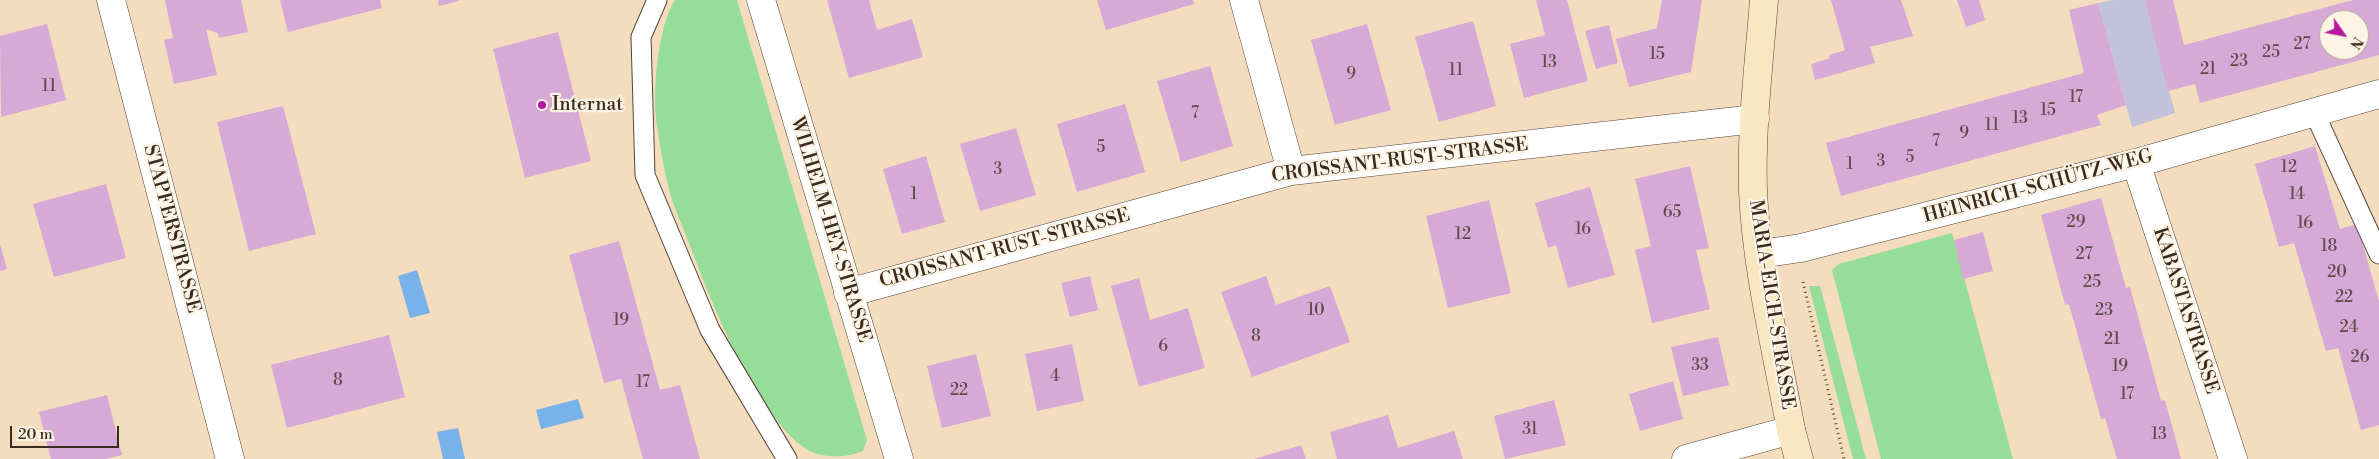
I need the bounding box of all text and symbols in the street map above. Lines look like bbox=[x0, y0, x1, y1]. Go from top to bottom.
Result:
north arrow bbox=[2319, 10, 2369, 60]
text: N bbox=[2345, 33, 2366, 52]
house number: 27 bbox=[2293, 35, 2311, 55]
house number: 25 bbox=[2262, 43, 2280, 63]
house number: 15 bbox=[1649, 45, 1665, 65]
house number: 23 bbox=[2230, 52, 2248, 72]
house number: 13 bbox=[1541, 53, 1557, 73]
house number: 21 bbox=[2200, 60, 2216, 80]
house number: 11 bbox=[1449, 61, 1463, 81]
house number: 9 bbox=[1346, 65, 1356, 85]
house number: 11 bbox=[42, 77, 56, 97]
house number: 17 bbox=[2069, 88, 2083, 108]
place label: Internat bbox=[552, 94, 623, 116]
marker: Internat bbox=[536, 99, 548, 111]
house number: 15 bbox=[2040, 101, 2056, 121]
house number: 7 bbox=[1191, 104, 1199, 124]
house number: 13 bbox=[2012, 109, 2028, 129]
street label: WILHELM-HEY-STRASSE bbox=[785, 114, 875, 346]
house number: 11 bbox=[1985, 116, 1999, 136]
house number: 9 bbox=[1959, 124, 1969, 144]
house number: 7 bbox=[1932, 132, 1940, 152]
street label: CROISSANT-RUST-STRASSE bbox=[1270, 134, 1530, 188]
house number: 5 bbox=[1097, 138, 1105, 158]
street label: STAPFERSTRASSE bbox=[138, 142, 204, 316]
street label: HEINRICH-SCHÜTZ-WEG bbox=[1921, 145, 2155, 229]
house number: 5 bbox=[1906, 148, 1914, 168]
house number: 3 bbox=[1877, 152, 1885, 172]
house number: 1 bbox=[1847, 155, 1853, 175]
house number: 12 bbox=[2281, 158, 2297, 178]
house number: 3 bbox=[994, 160, 1002, 180]
house number: 1 bbox=[911, 185, 917, 205]
house number: 14 bbox=[2289, 185, 2305, 205]
street label: MARIA-EICH-STRASSE bbox=[1743, 198, 1799, 412]
house number: 65 bbox=[1663, 203, 1681, 223]
street label: CROISSANT-RUST-STRASSE bbox=[877, 205, 1133, 293]
house number: 29 bbox=[2067, 213, 2085, 233]
house number: 16 bbox=[2297, 214, 2313, 234]
house number: 16 bbox=[1575, 220, 1591, 240]
house number: 12 bbox=[1455, 225, 1471, 245]
street label: KABASTASTRASSE bbox=[2147, 225, 2223, 397]
house number: 18 bbox=[2321, 237, 2337, 257]
house number: 27 bbox=[2075, 245, 2093, 265]
house number: 20 bbox=[2327, 263, 2347, 283]
house number: 25 bbox=[2083, 273, 2101, 293]
house number: 22 bbox=[2335, 288, 2353, 308]
house number: 10 bbox=[1308, 301, 1324, 321]
house number: 23 bbox=[2095, 301, 2113, 321]
house number: 19 bbox=[613, 311, 629, 331]
house number: 24 bbox=[2340, 318, 2358, 338]
house number: 8 bbox=[1251, 327, 1261, 347]
house number: 21 bbox=[2104, 330, 2120, 350]
house number: 6 bbox=[1158, 337, 1168, 357]
house number: 26 bbox=[2351, 348, 2369, 368]
house number: 33 bbox=[1691, 356, 1709, 376]
house number: 19 bbox=[2112, 357, 2128, 377]
house number: 4 bbox=[1050, 367, 1060, 387]
house number: 8 bbox=[333, 371, 343, 391]
house number: 17 bbox=[636, 373, 650, 393]
house number: 22 bbox=[950, 381, 968, 401]
house number: 17 bbox=[2120, 385, 2134, 405]
scale bar bbox=[12, 416, 121, 448]
house number: 31 bbox=[1522, 420, 1538, 440]
text: 20 m bbox=[18, 425, 53, 444]
house number: 13 bbox=[2151, 425, 2167, 445]

